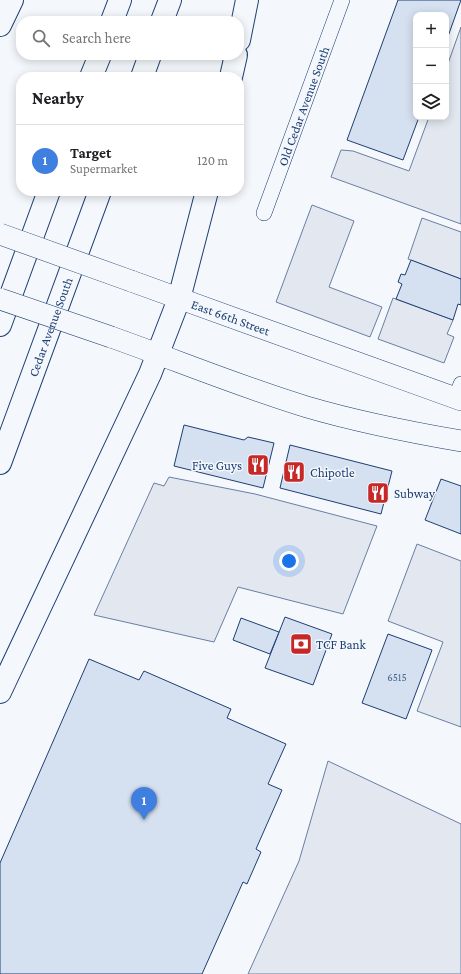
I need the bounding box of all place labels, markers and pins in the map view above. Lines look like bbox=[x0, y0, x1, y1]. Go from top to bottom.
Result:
restaurant icon: Five Guys bbox=[245, 452, 271, 478]
place label: Five Guys bbox=[192, 458, 242, 473]
restaurant icon: Chipotle bbox=[281, 459, 307, 485]
place label: Chipotle bbox=[310, 465, 355, 480]
restaurant icon: Subway bbox=[365, 480, 391, 506]
place label: Subway bbox=[394, 486, 436, 501]
bank icon: TCF Bank bbox=[288, 631, 314, 657]
place label: TCF Bank bbox=[316, 637, 367, 652]
pin: 1 bbox=[131, 787, 157, 820]

